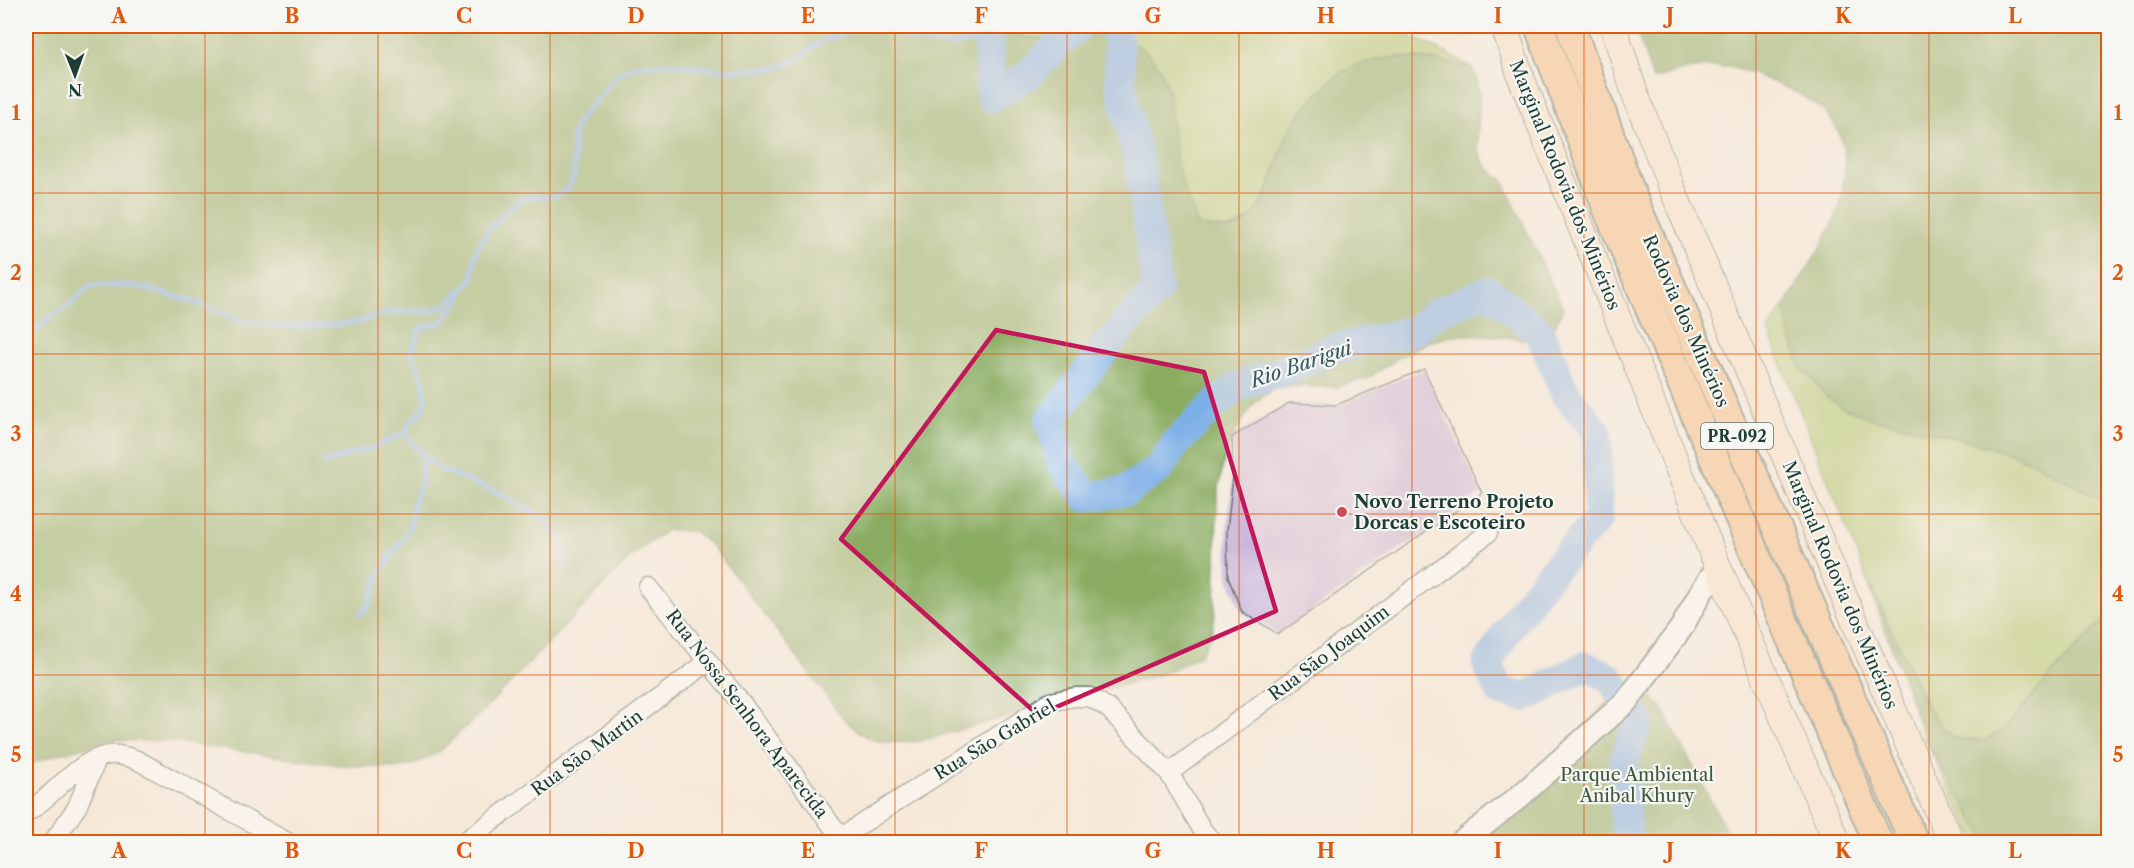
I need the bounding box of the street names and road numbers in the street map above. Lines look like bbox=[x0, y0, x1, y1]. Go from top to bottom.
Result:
street label: Marginal Rodovia dos Minérios bbox=[1505, 57, 1625, 313]
street label: Rodovia dos Minérios bbox=[1638, 231, 1734, 411]
road number: PR-092 bbox=[1701, 423, 1773, 449]
street label: Marginal Rodovia dos Minérios bbox=[1778, 458, 1902, 712]
street label: Rua São Joaquim bbox=[1264, 600, 1394, 705]
street label: Rua Nossa Senhora Aparecida bbox=[661, 605, 833, 823]
street label: Rua São Gabriel bbox=[930, 695, 1060, 785]
street label: Rua São Martin bbox=[527, 705, 647, 801]

